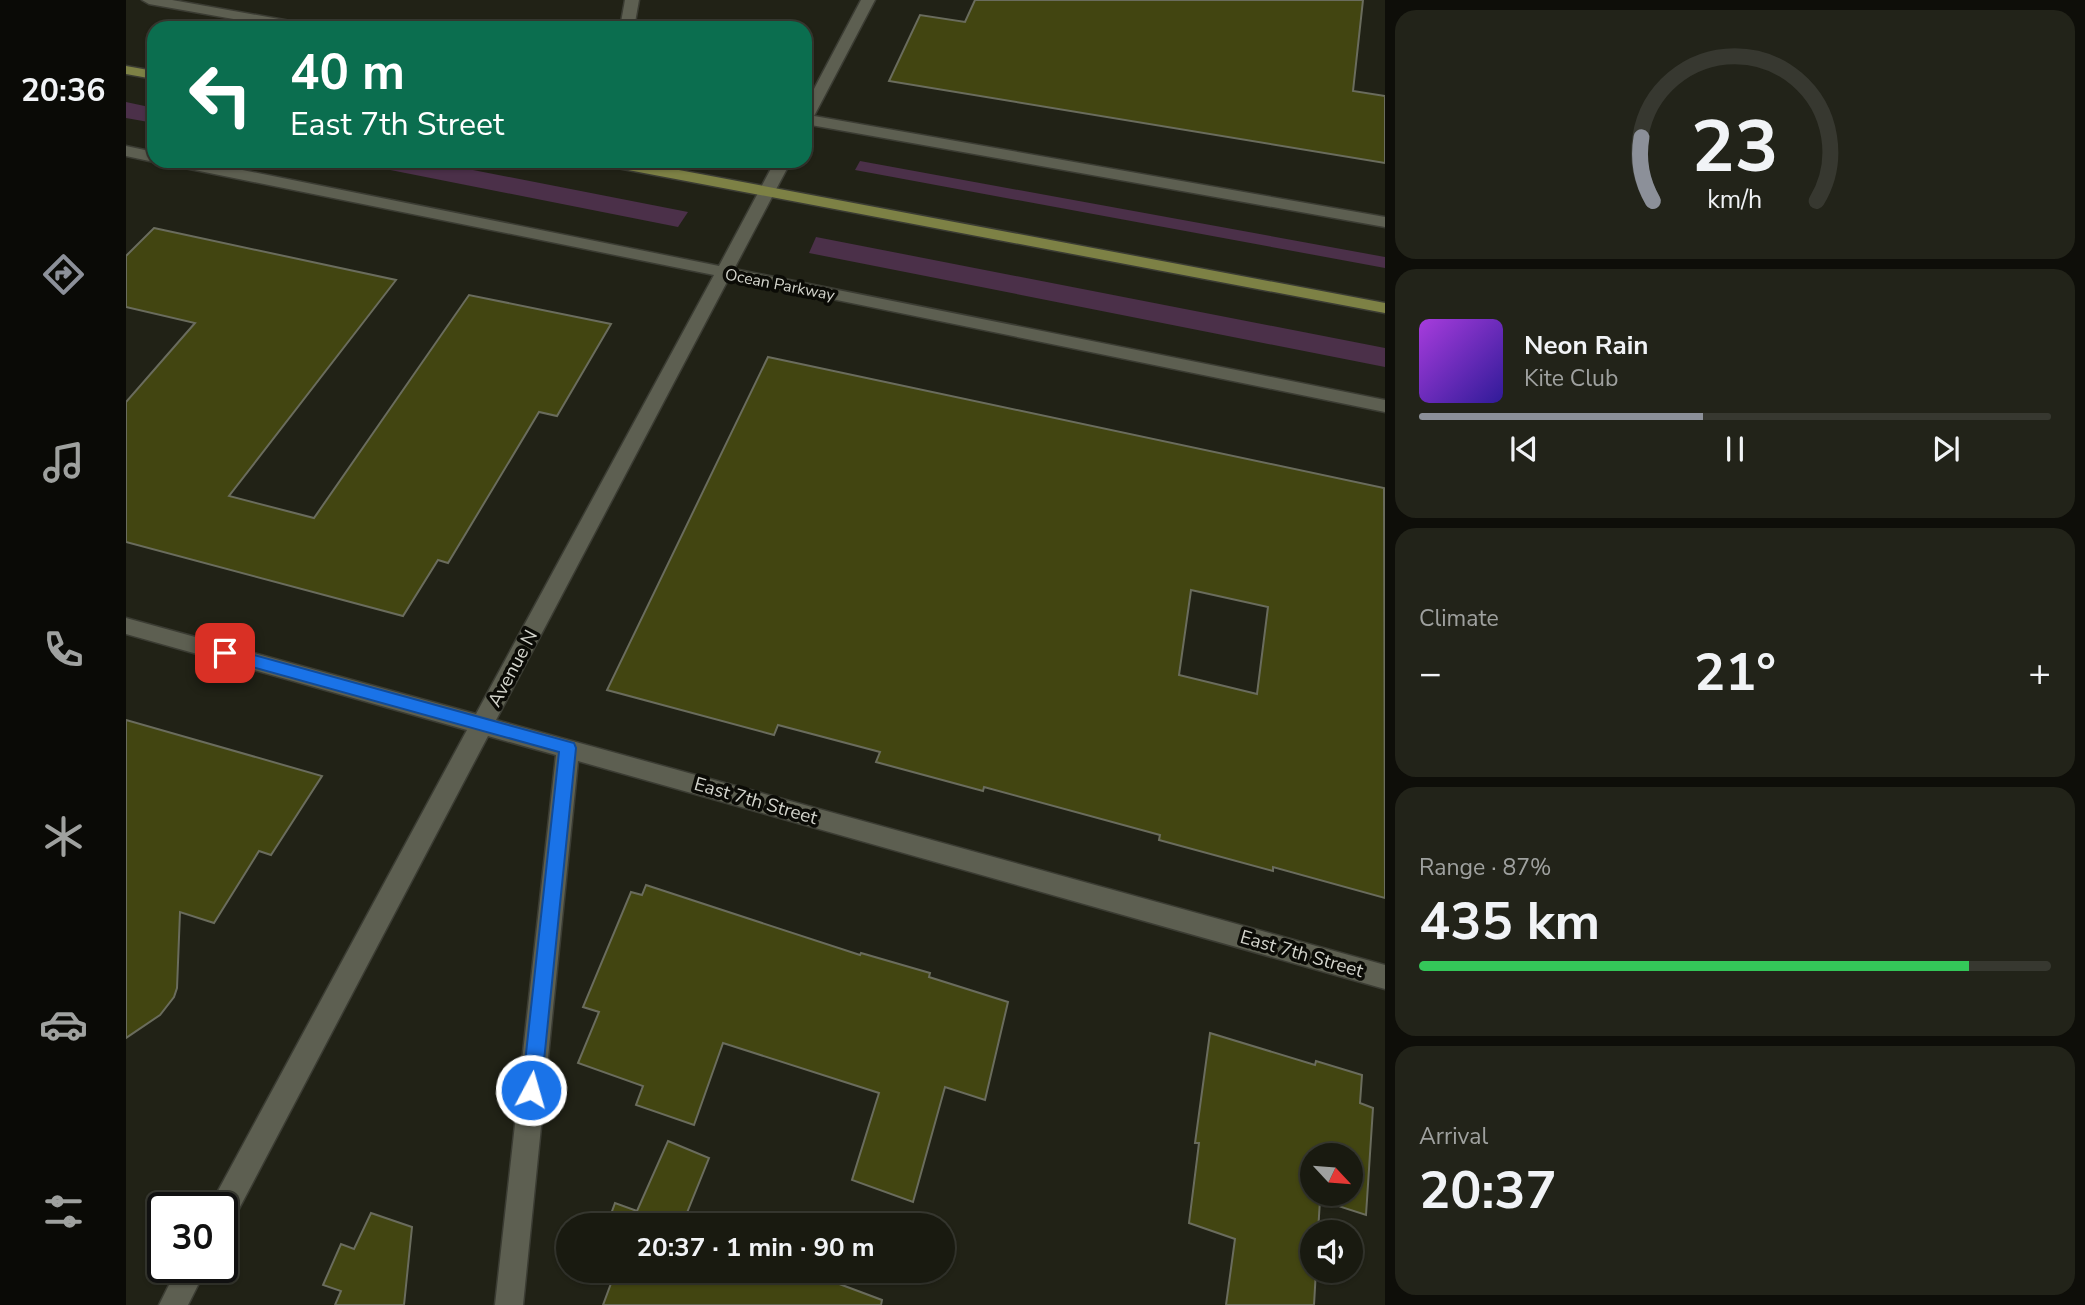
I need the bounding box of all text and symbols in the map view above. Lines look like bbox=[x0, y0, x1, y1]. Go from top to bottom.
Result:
text: 40 m bbox=[290, 39, 405, 106]
icon: left bbox=[175, 49, 266, 140]
text: 20:36 bbox=[21, 69, 105, 112]
text: 23 bbox=[1691, 97, 1779, 197]
text: East 7th Street bbox=[290, 103, 504, 146]
text: km/h bbox=[1707, 182, 1763, 216]
icon: directions bbox=[39, 250, 88, 299]
street label: Ocean Parkway bbox=[723, 264, 837, 307]
text: Neon Rain bbox=[1524, 328, 1649, 363]
text: Kite Club bbox=[1524, 363, 1618, 394]
icon: previous bbox=[1505, 430, 1543, 468]
icon: pause bbox=[1716, 430, 1754, 468]
icon: next bbox=[1927, 430, 1965, 468]
icon: music bbox=[39, 438, 88, 487]
text: Climate bbox=[1419, 603, 1499, 634]
pin bbox=[195, 623, 255, 683]
icon: phone bbox=[39, 625, 88, 674]
street label: Avenue N bbox=[482, 625, 544, 711]
icon: arrive bbox=[206, 634, 244, 672]
text: 21° bbox=[1694, 637, 1776, 708]
text: − bbox=[1419, 648, 1442, 699]
text: + bbox=[2028, 648, 2051, 699]
street label: East 7th Street bbox=[691, 771, 821, 831]
icon: climate bbox=[39, 812, 88, 861]
text: Range · 87% bbox=[1419, 852, 1551, 883]
text: 435 km bbox=[1419, 886, 1600, 957]
street label: East 7th Street bbox=[1237, 924, 1367, 984]
icon: car bbox=[39, 1000, 88, 1049]
position arrow bbox=[494, 1053, 568, 1127]
text: Arrival bbox=[1419, 1121, 1488, 1152]
north arrow bbox=[1300, 1143, 1363, 1206]
map controls bbox=[1300, 1143, 1363, 1283]
text: 20:37 bbox=[1419, 1155, 1557, 1226]
icon: filters bbox=[39, 1187, 88, 1236]
speed limit sign: 30 bbox=[147, 1192, 238, 1283]
button: sound bbox=[1300, 1220, 1363, 1283]
text: 20:37 · 1 min · 90 m bbox=[636, 1230, 875, 1265]

